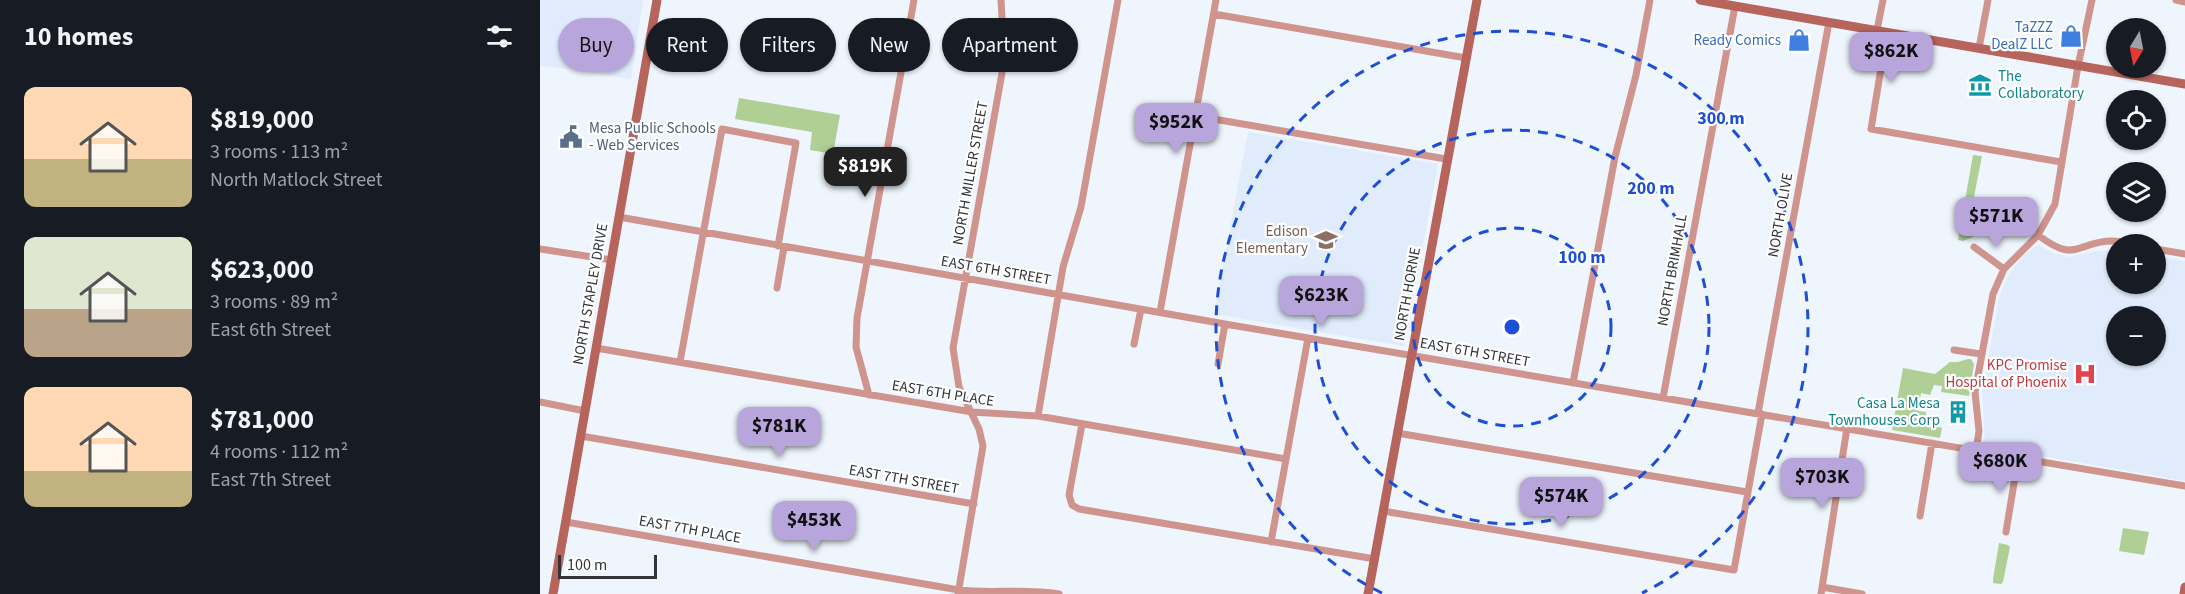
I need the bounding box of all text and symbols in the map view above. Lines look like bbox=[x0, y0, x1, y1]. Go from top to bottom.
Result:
place label: TaZZZ DealZ LLC bbox=[1991, 17, 2053, 55]
text: 10 homes bbox=[24, 18, 133, 55]
chip: Buy bbox=[558, 18, 634, 72]
chip: Rent bbox=[646, 18, 728, 72]
chip: Filters bbox=[740, 18, 836, 72]
chip: New bbox=[848, 18, 930, 72]
chip: Apartment bbox=[942, 18, 1078, 72]
north arrow bbox=[2106, 18, 2166, 78]
map controls bbox=[2106, 18, 2166, 366]
icon: filters bbox=[483, 20, 516, 53]
shop icon: TaZZZ DealZ LLC bbox=[2058, 23, 2084, 49]
shop icon: Ready Comics bbox=[1786, 27, 1812, 53]
place label: Ready Comics bbox=[1694, 30, 1781, 51]
pin: $862K bbox=[1849, 32, 1933, 83]
text: $862K bbox=[1864, 37, 1918, 65]
place label: The Collaboratory bbox=[1998, 66, 2084, 104]
museum icon: The Collaboratory bbox=[1967, 72, 1993, 98]
button: locate bbox=[2106, 90, 2166, 150]
street label: NORTH MILLER STREET bbox=[947, 99, 993, 247]
text: $819,000 bbox=[210, 101, 314, 138]
pin: $952K bbox=[1134, 103, 1218, 154]
text: 300 m bbox=[1697, 106, 1745, 131]
text: $952K bbox=[1149, 108, 1203, 136]
icon: home bbox=[72, 111, 144, 183]
place label: Mesa Public Schools - Web Services bbox=[589, 118, 716, 156]
public building icon: Mesa Public Schools - Web Services bbox=[558, 124, 584, 150]
text: 3 rooms · 113 m² bbox=[210, 138, 348, 166]
pin: $819K bbox=[823, 147, 907, 198]
text: $819K bbox=[838, 152, 892, 180]
button: layers bbox=[2106, 162, 2166, 222]
text: North Matlock Street bbox=[210, 166, 383, 194]
street label: NORTH OLIVE bbox=[1763, 171, 1798, 259]
text: 200 m bbox=[1627, 176, 1675, 201]
pin: $571K bbox=[1954, 197, 2038, 248]
text: $571K bbox=[1969, 202, 2023, 230]
street label: NORTH BRIMHALL bbox=[1652, 212, 1693, 328]
place label: Edison Elementary bbox=[1236, 221, 1308, 259]
street label: NORTH STAPLEY DRIVE bbox=[568, 222, 613, 366]
school or university icon: Edison Elementary bbox=[1313, 227, 1339, 253]
button: + bbox=[2106, 234, 2166, 294]
text: 100 m bbox=[1558, 245, 1606, 270]
street label: NORTH HORNE bbox=[1389, 246, 1426, 343]
street label: EAST 6TH STREET bbox=[939, 250, 1053, 290]
text: $623,000 bbox=[210, 251, 314, 288]
icon: home bbox=[72, 261, 144, 333]
pin: $623K bbox=[1279, 276, 1363, 327]
text: $623K bbox=[1294, 281, 1348, 309]
text: 3 rooms · 89 m² bbox=[210, 288, 338, 316]
button: − bbox=[2106, 306, 2166, 366]
text: East 6th Street bbox=[210, 316, 331, 344]
centre of rings bbox=[1502, 317, 1522, 337]
street label: EAST 6TH STREET bbox=[1418, 332, 1532, 372]
place label: KPC Promise Hospital of Phoenix bbox=[1945, 355, 2067, 393]
hospital icon: KPC Promise Hospital of Phoenix bbox=[2072, 361, 2098, 387]
street label: EAST 6TH PLACE bbox=[890, 375, 996, 412]
place label: Casa La Mesa Townhouses Corp bbox=[1828, 393, 1940, 431]
building icon: Casa La Mesa Townhouses Corp bbox=[1945, 399, 1971, 425]
text: $781,000 bbox=[210, 401, 314, 438]
pin: $781K bbox=[737, 407, 821, 458]
icon: home bbox=[72, 411, 144, 483]
text: $781K bbox=[752, 412, 806, 440]
text: 4 rooms · 112 m² bbox=[210, 438, 348, 466]
pin: $680K bbox=[1958, 442, 2042, 493]
text: $680K bbox=[1973, 447, 2027, 475]
pin: $703K bbox=[1780, 458, 1864, 509]
street label: EAST 7TH STREET bbox=[847, 459, 961, 499]
text: $703K bbox=[1795, 463, 1849, 491]
text: East 7th Street bbox=[210, 466, 331, 494]
pin: $574K bbox=[1519, 477, 1603, 528]
text: $574K bbox=[1534, 482, 1588, 510]
pin: $453K bbox=[772, 501, 856, 552]
text: $453K bbox=[787, 506, 841, 534]
street label: EAST 7TH PLACE bbox=[637, 510, 743, 549]
scale bar bbox=[558, 552, 657, 580]
text: 100 m bbox=[567, 554, 607, 576]

